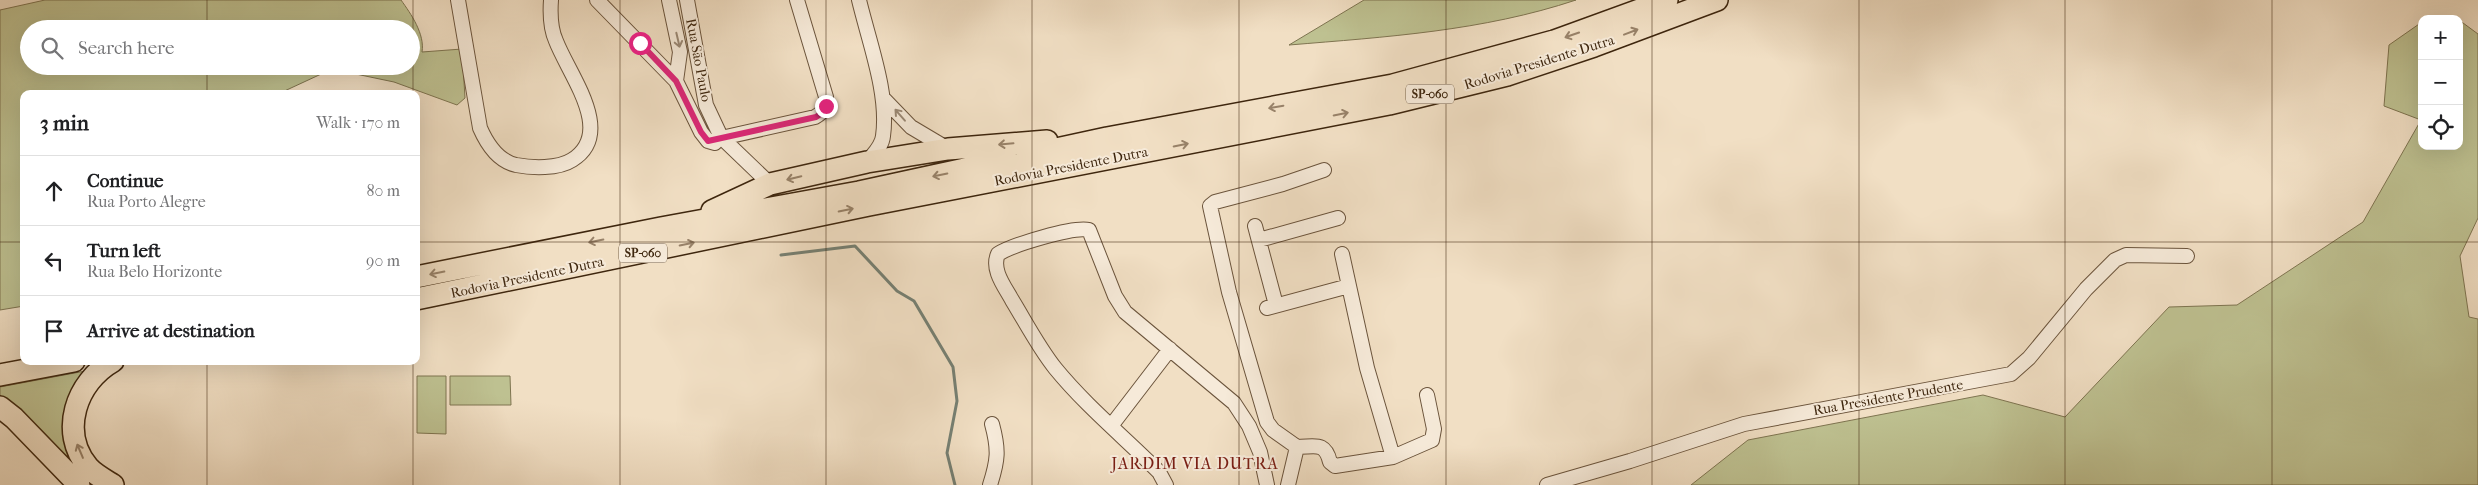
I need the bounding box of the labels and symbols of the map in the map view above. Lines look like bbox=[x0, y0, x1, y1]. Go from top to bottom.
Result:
street label: Rua São Paulo bbox=[682, 17, 715, 103]
one-way arrow bbox=[1623, 27, 1639, 36]
one-way arrow bbox=[1565, 30, 1581, 40]
street label: Rodovia Presidente Dutra bbox=[1462, 31, 1617, 93]
route start bbox=[629, 32, 652, 55]
one-way arrow bbox=[674, 32, 683, 48]
road number: SP-060 bbox=[1406, 85, 1454, 104]
route end bbox=[815, 95, 838, 118]
one-way arrow bbox=[1268, 102, 1284, 112]
one-way arrow bbox=[894, 109, 906, 122]
one-way arrow bbox=[1332, 109, 1348, 118]
one-way arrow bbox=[998, 139, 1014, 149]
one-way arrow bbox=[1173, 140, 1189, 149]
street label: Rodovia Presidente Dutra bbox=[993, 143, 1150, 190]
one-way arrow bbox=[933, 171, 949, 180]
one-way arrow bbox=[787, 174, 803, 183]
one-way arrow bbox=[837, 204, 853, 214]
one-way arrow bbox=[588, 237, 604, 247]
one-way arrow bbox=[678, 238, 694, 248]
road number: SP-060 bbox=[619, 244, 667, 262]
street label: Rodovia Presidente Dutra bbox=[449, 253, 606, 302]
one-way arrow bbox=[429, 269, 445, 279]
street label: Rua Presidente Prudente bbox=[1812, 376, 1965, 419]
one-way arrow bbox=[74, 444, 84, 459]
district label: JARDIM VIA DUTRA bbox=[1109, 454, 1279, 473]

